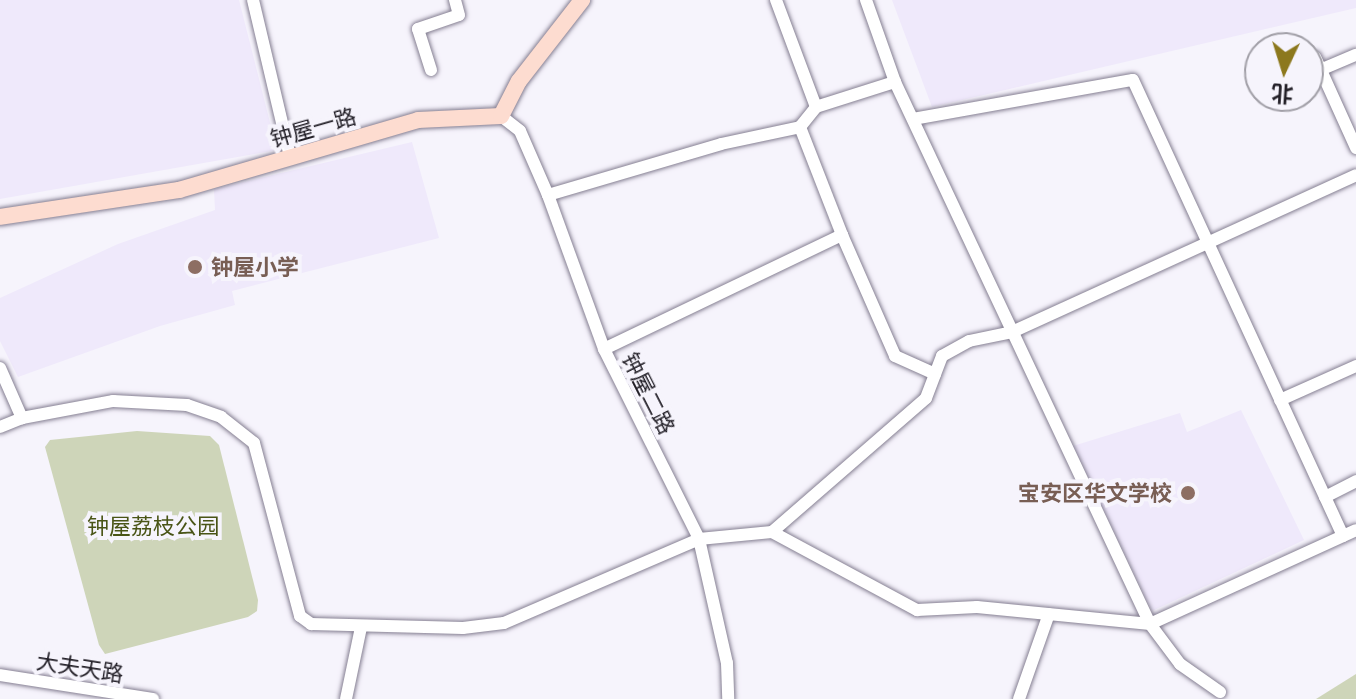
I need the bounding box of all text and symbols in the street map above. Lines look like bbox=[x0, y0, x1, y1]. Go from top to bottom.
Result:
north arrow bbox=[1244, 32, 1324, 112]
text: 北 bbox=[1271, 80, 1294, 109]
street label: 钟屋一路 bbox=[267, 102, 359, 152]
place label: 钟屋小学 bbox=[211, 254, 299, 280]
marker: 钟屋小学 bbox=[186, 258, 204, 276]
street label: 钟屋二路 bbox=[617, 348, 681, 438]
place label: 宝安区华文学校 bbox=[1018, 480, 1172, 506]
marker: 宝安区华文学校 bbox=[1179, 484, 1197, 502]
park label: 钟屋荔枝公园 bbox=[87, 513, 219, 539]
street label: 大夫天路 bbox=[34, 647, 126, 687]

